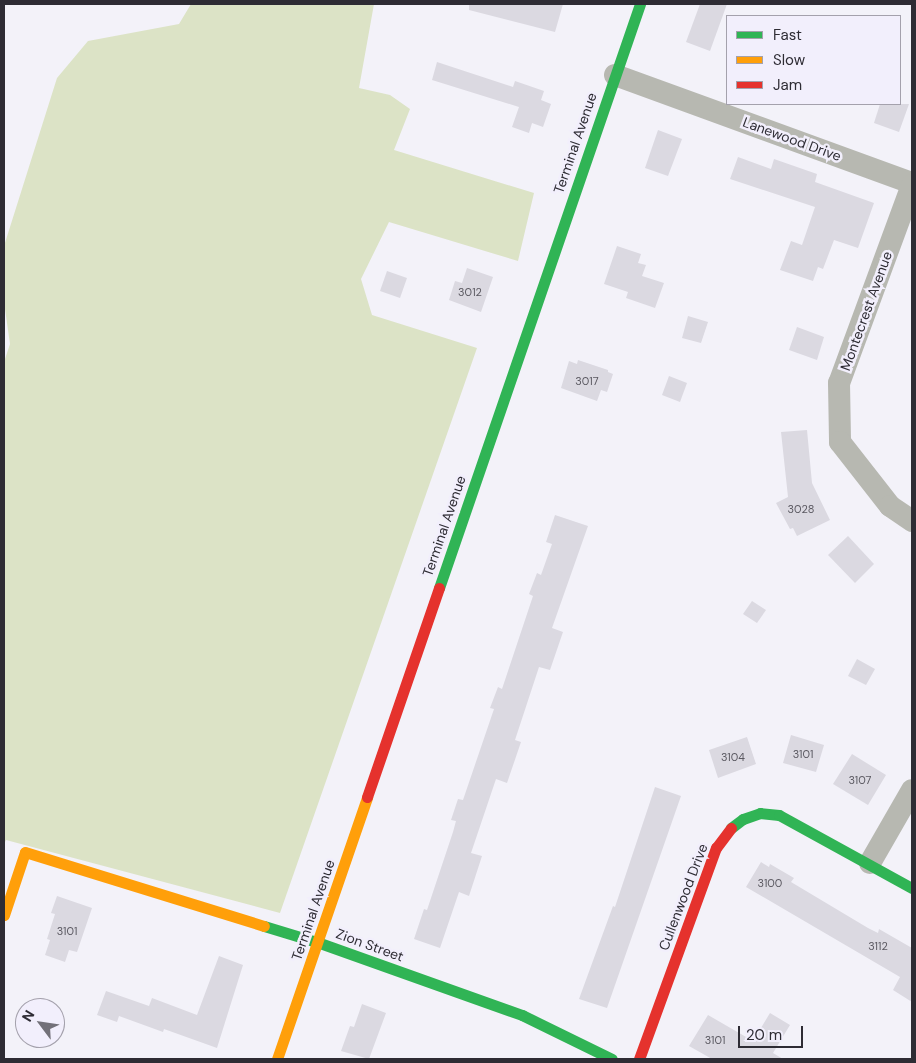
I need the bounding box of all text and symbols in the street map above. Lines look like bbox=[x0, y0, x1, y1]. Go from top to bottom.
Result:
legend bbox=[726, 15, 901, 105]
text: Fast bbox=[773, 25, 802, 45]
text: Slow bbox=[773, 50, 805, 70]
text: Jam bbox=[773, 75, 802, 95]
street label: Terminal Avenue bbox=[550, 90, 600, 196]
street label: Lanewood Drive bbox=[741, 113, 843, 165]
street label: Montecrest Avenue bbox=[837, 249, 895, 373]
house number: 3012 bbox=[458, 285, 482, 299]
house number: 3017 bbox=[575, 374, 599, 388]
street label: Terminal Avenue bbox=[419, 473, 469, 579]
house number: 3028 bbox=[788, 502, 814, 516]
house number: 3101 bbox=[793, 747, 813, 761]
house number: 3104 bbox=[721, 750, 745, 764]
house number: 3107 bbox=[849, 773, 871, 787]
street label: Cullenwood Drive bbox=[655, 841, 711, 953]
street label: Terminal Avenue bbox=[288, 857, 338, 963]
house number: 3100 bbox=[758, 876, 782, 890]
house number: 3101 bbox=[57, 924, 77, 938]
street label: Zion Street bbox=[334, 925, 406, 965]
house number: 3112 bbox=[868, 939, 888, 953]
north arrow bbox=[15, 998, 65, 1048]
text: N bbox=[18, 1007, 38, 1025]
scale bar bbox=[741, 1016, 806, 1048]
text: 20 m bbox=[746, 1025, 782, 1045]
house number: 3101 bbox=[705, 1033, 725, 1047]

